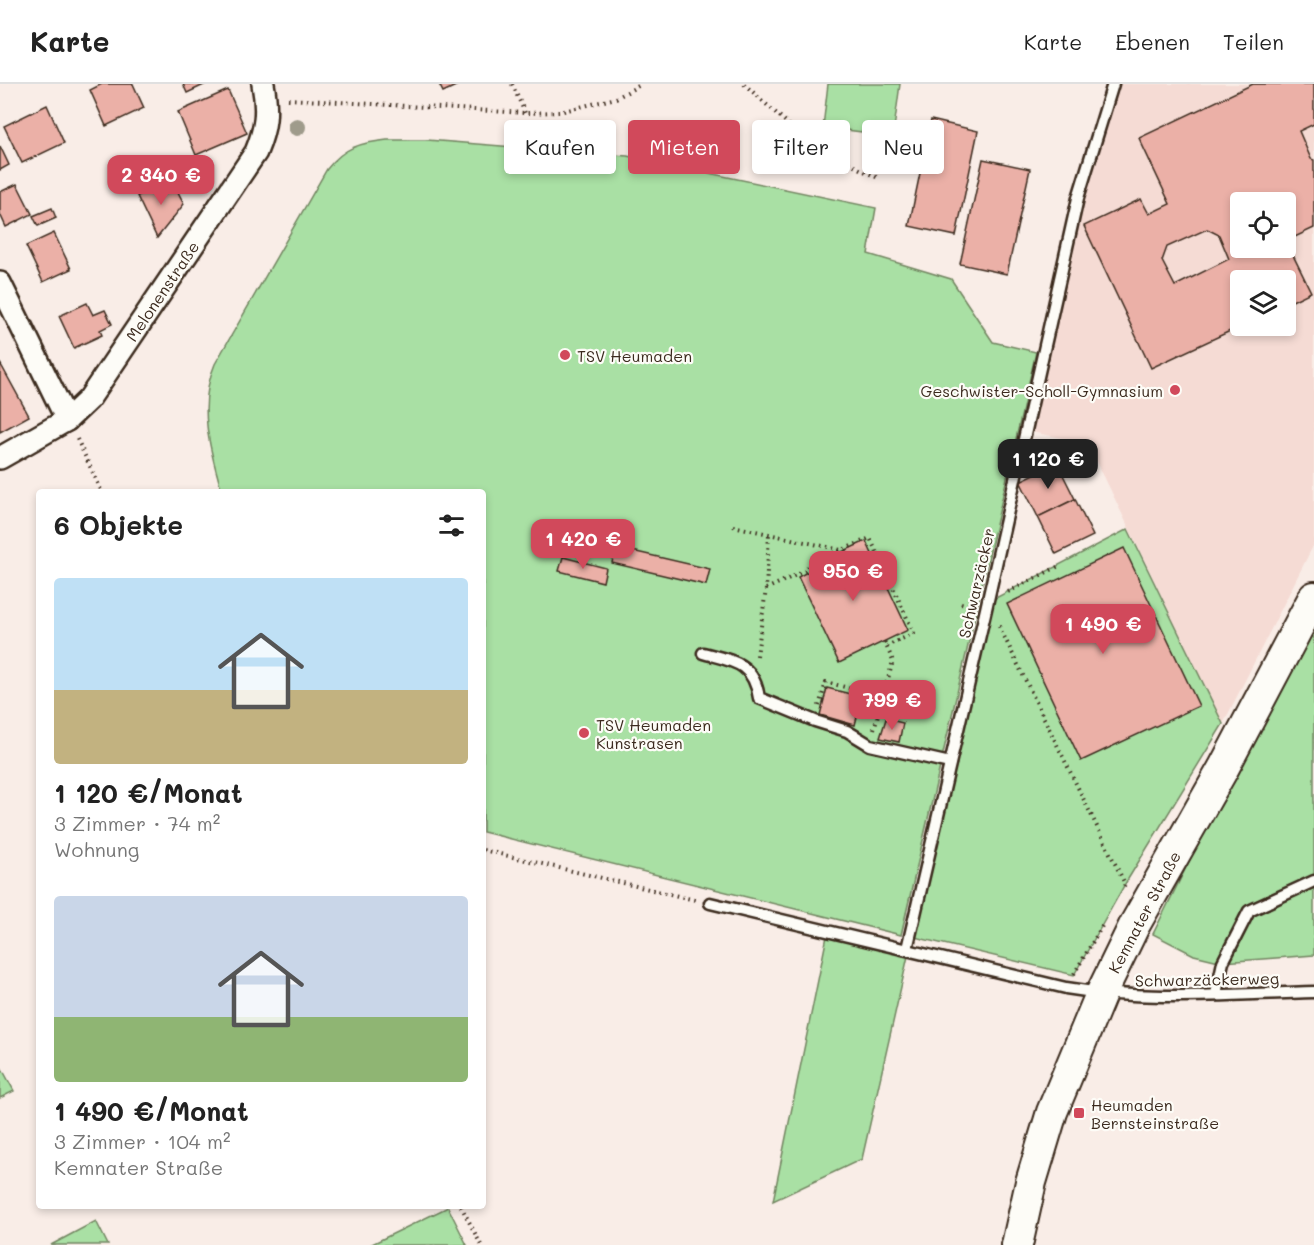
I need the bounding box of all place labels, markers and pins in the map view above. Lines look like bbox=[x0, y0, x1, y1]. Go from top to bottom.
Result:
pin: 2 340 € bbox=[106, 155, 216, 206]
place label: TSV Heumaden bbox=[577, 345, 692, 366]
marker: TSV Heumaden bbox=[558, 348, 572, 362]
place label: Geschwister-Scholl-Gymnasium bbox=[921, 380, 1163, 401]
marker: Geschwister-Scholl-Gymnasium bbox=[1168, 383, 1182, 397]
pin: 1 120 € bbox=[993, 439, 1103, 490]
pin: 1 420 € bbox=[528, 519, 638, 570]
pin: 950 € bbox=[811, 551, 895, 602]
pin: 1 490 € bbox=[1048, 604, 1158, 655]
pin: 799 € bbox=[850, 680, 934, 731]
place label: TSV Heumaden Kunstrasen bbox=[596, 714, 711, 753]
marker: TSV Heumaden Kunstrasen bbox=[577, 726, 591, 740]
place label: Heumaden Bernsteinstraße bbox=[1091, 1094, 1219, 1133]
marker: Heumaden Bernsteinstraße bbox=[1072, 1106, 1086, 1120]

